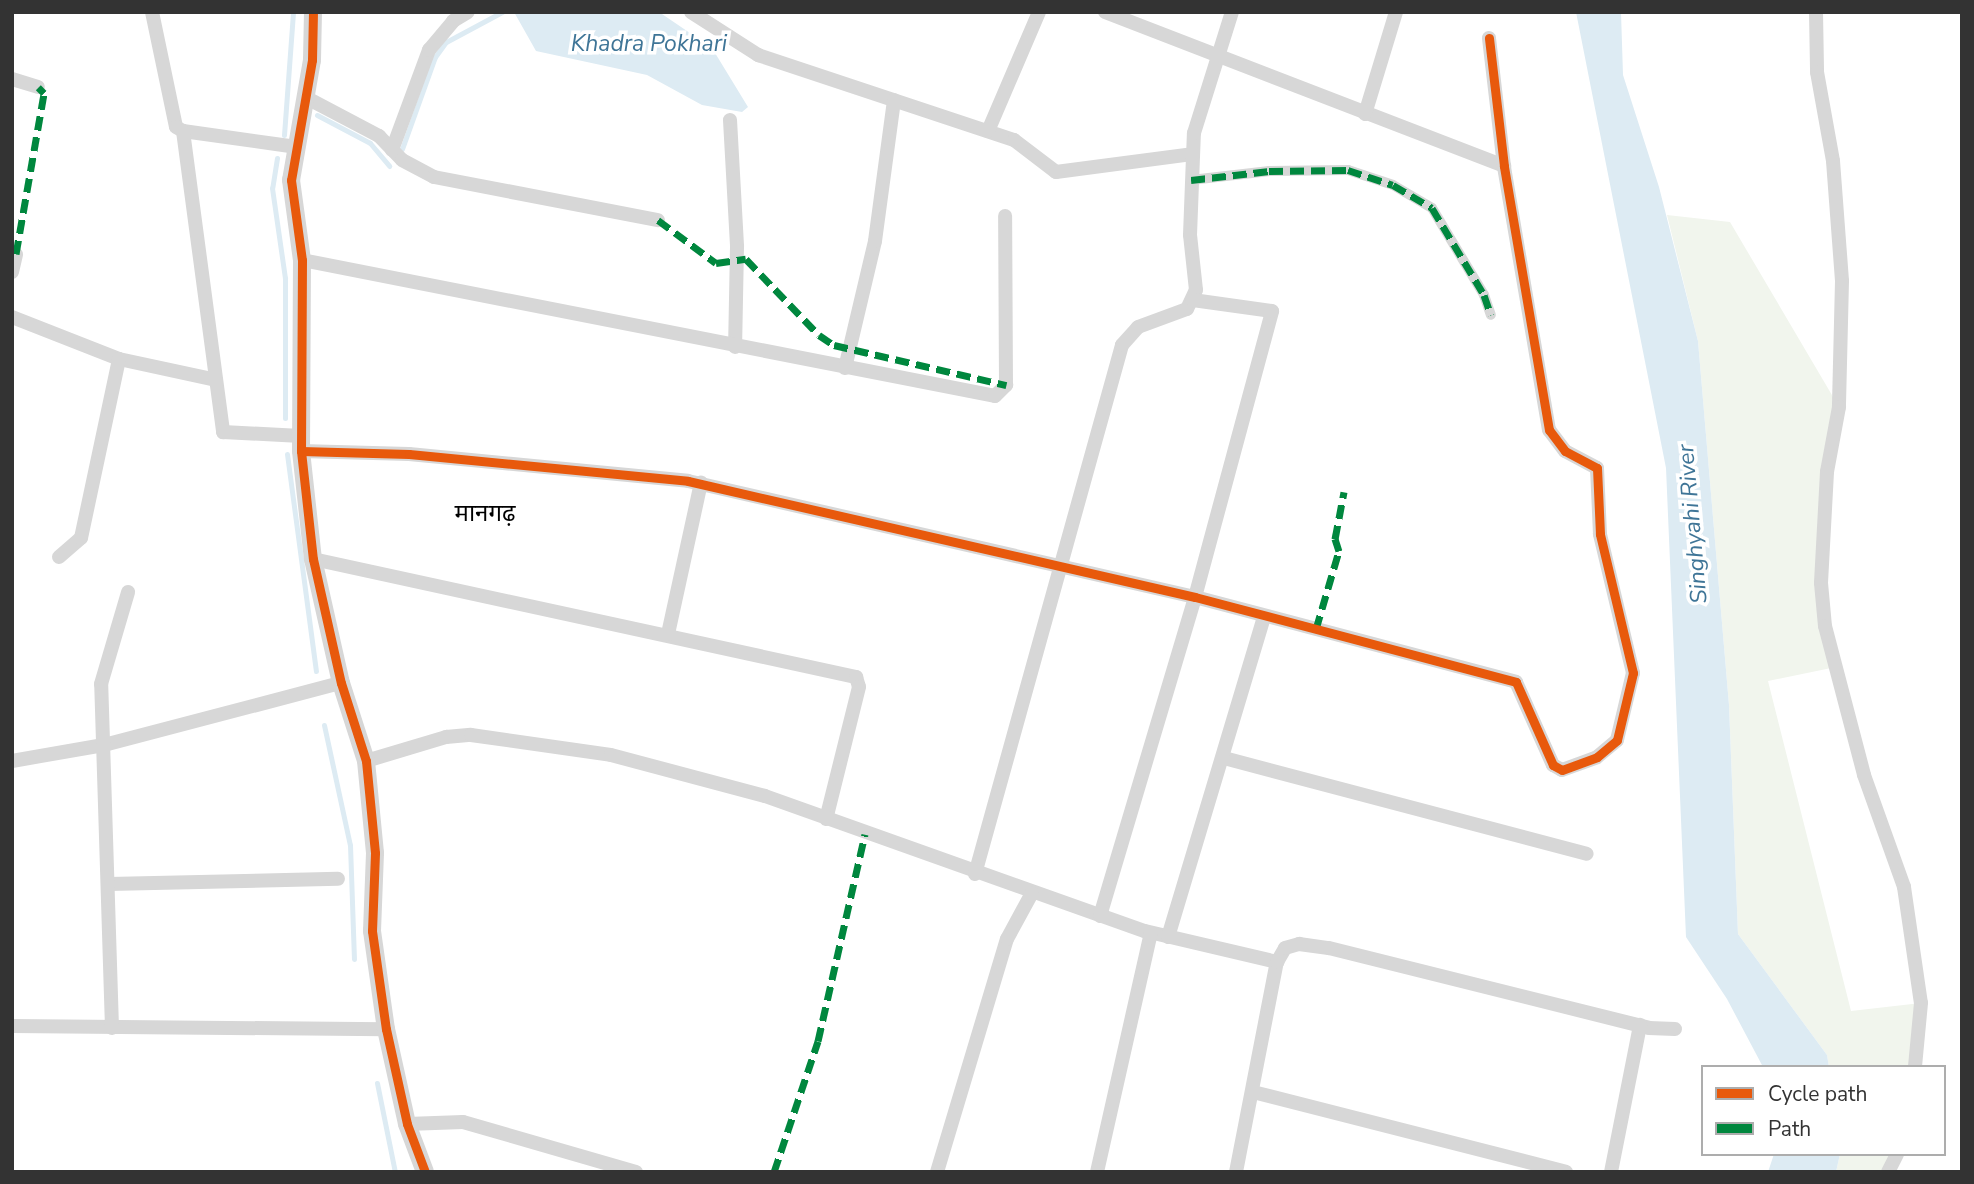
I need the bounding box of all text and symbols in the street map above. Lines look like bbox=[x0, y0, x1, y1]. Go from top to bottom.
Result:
water label: Khadra Pokhari bbox=[571, 30, 727, 58]
water label: Singhyahi River bbox=[1672, 443, 1714, 605]
district label: मानगढ़ bbox=[455, 500, 515, 528]
legend bbox=[1701, 1065, 1946, 1156]
text: Cycle path bbox=[1768, 1080, 1867, 1108]
text: Path bbox=[1768, 1115, 1811, 1143]

